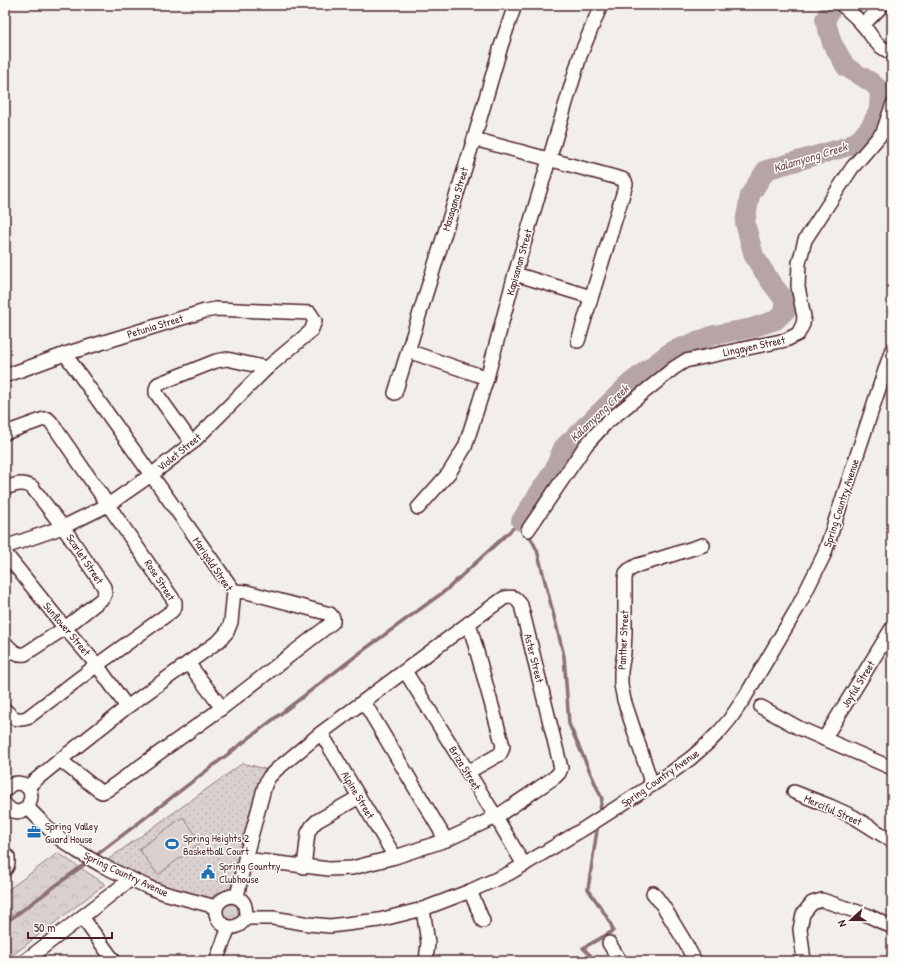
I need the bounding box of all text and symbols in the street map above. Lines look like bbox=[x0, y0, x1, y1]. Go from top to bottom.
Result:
water label: Kalamyong Creek bbox=[771, 137, 850, 176]
street label: Masagana Street bbox=[439, 165, 471, 233]
street label: Kapisanan Street bbox=[503, 227, 535, 297]
street label: Petunia Street bbox=[125, 311, 185, 341]
street label: Lingayen Street bbox=[722, 333, 786, 359]
water label: Kalamyong Creek bbox=[566, 380, 633, 446]
street label: Violet Street bbox=[154, 430, 204, 474]
street label: Spring Country Avenue bbox=[820, 457, 862, 549]
street label: Scarlet Street bbox=[63, 531, 107, 587]
street label: Marigold Street bbox=[190, 534, 236, 594]
street label: Rose Street bbox=[142, 557, 179, 603]
street label: Sunflower Street bbox=[40, 599, 94, 659]
street label: Panther Street bbox=[614, 610, 632, 670]
street label: Aster Street bbox=[521, 632, 547, 684]
street label: Joyful Street bbox=[838, 658, 878, 710]
street label: Briza Street bbox=[446, 743, 484, 793]
street label: Spring Country Avenue bbox=[618, 746, 702, 810]
street label: Alpine Street bbox=[338, 769, 378, 821]
street label: Merciful Street bbox=[802, 791, 864, 829]
place label: Spring Valley Guard House bbox=[45, 819, 98, 846]
office icon: Spring Valley Guard House bbox=[26, 824, 42, 840]
place label: Spring Heights 2 Basketball Court bbox=[183, 831, 249, 858]
sports icon: Spring Heights 2 Basketball Court bbox=[164, 836, 180, 852]
street label: Spring Country Avenue bbox=[81, 848, 171, 900]
place label: Spring Country Clubhouse bbox=[219, 859, 281, 886]
public building icon: Spring Country Clubhouse bbox=[200, 864, 216, 880]
north arrow bbox=[831, 900, 871, 940]
scale bar bbox=[28, 914, 112, 940]
text: N bbox=[834, 918, 849, 929]
text: 50 m bbox=[34, 919, 55, 936]

